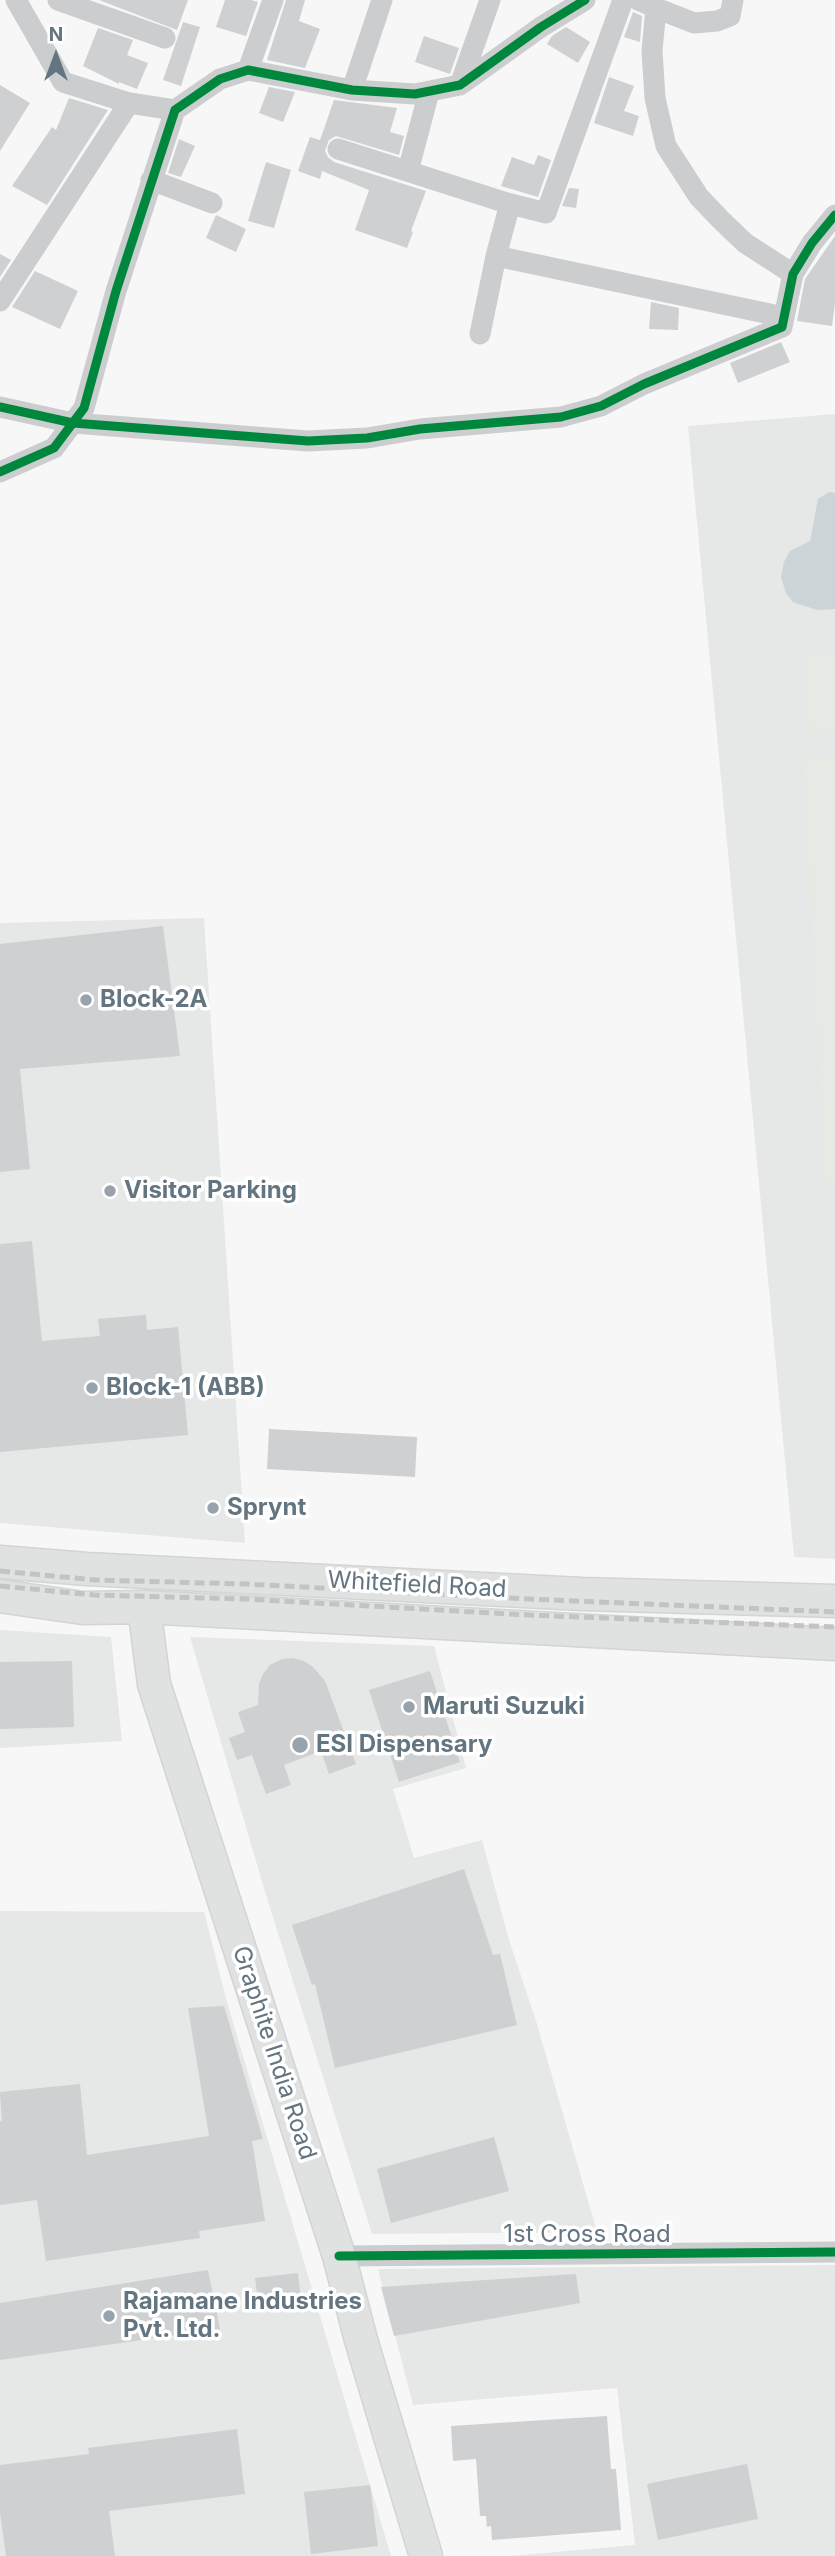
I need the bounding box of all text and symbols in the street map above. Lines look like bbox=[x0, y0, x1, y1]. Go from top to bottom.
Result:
north arrow bbox=[21, 21, 91, 91]
text: N bbox=[49, 23, 63, 46]
place label: Block-2A bbox=[100, 986, 208, 1014]
marker: Block-2A bbox=[78, 992, 94, 1008]
place label: Visitor Parking bbox=[124, 1177, 297, 1205]
marker: Visitor Parking bbox=[102, 1183, 118, 1199]
place label: Block-1 (ABB) bbox=[106, 1374, 265, 1402]
marker: Block-1 (ABB) bbox=[84, 1380, 100, 1396]
place label: Sprynt bbox=[227, 1494, 306, 1522]
marker: Sprynt bbox=[205, 1500, 221, 1516]
street label: Whitefield Road bbox=[327, 1566, 507, 1604]
place label: Maruti Suzuki bbox=[423, 1693, 585, 1721]
marker: Maruti Suzuki bbox=[401, 1699, 417, 1715]
place label: ESI Dispensary bbox=[316, 1731, 492, 1759]
marker: ESI Dispensary bbox=[290, 1735, 310, 1755]
street label: Graphite India Road bbox=[226, 1943, 322, 2163]
street label: 1st Cross Road bbox=[503, 2221, 671, 2249]
place label: Rajamane Industries Pvt. Ltd. bbox=[123, 2288, 362, 2344]
marker: Rajamane Industries Pvt. Ltd. bbox=[101, 2308, 117, 2324]

